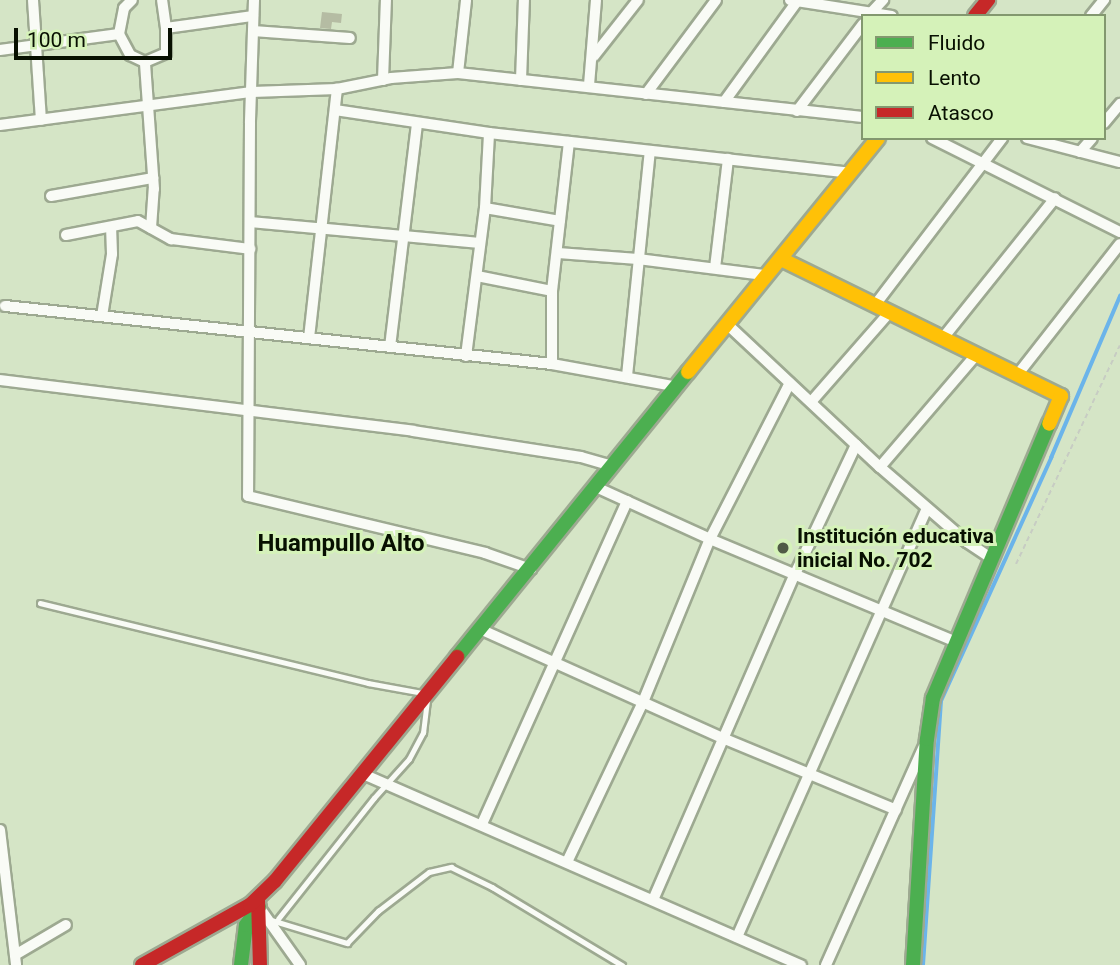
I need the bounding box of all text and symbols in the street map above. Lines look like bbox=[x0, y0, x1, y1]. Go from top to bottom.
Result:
scale bar bbox=[18, 14, 175, 58]
legend bbox=[861, 14, 1106, 140]
text: 100 m bbox=[27, 28, 86, 52]
text: Fluido bbox=[928, 31, 985, 55]
text: Lento bbox=[928, 66, 981, 90]
text: Atasco bbox=[928, 101, 994, 125]
place label: Institución educativa inicial No. 702 bbox=[797, 523, 994, 573]
district label: Huampullo Alto bbox=[257, 530, 425, 558]
marker: Institución educativa inicial No. 702 bbox=[775, 540, 791, 556]

